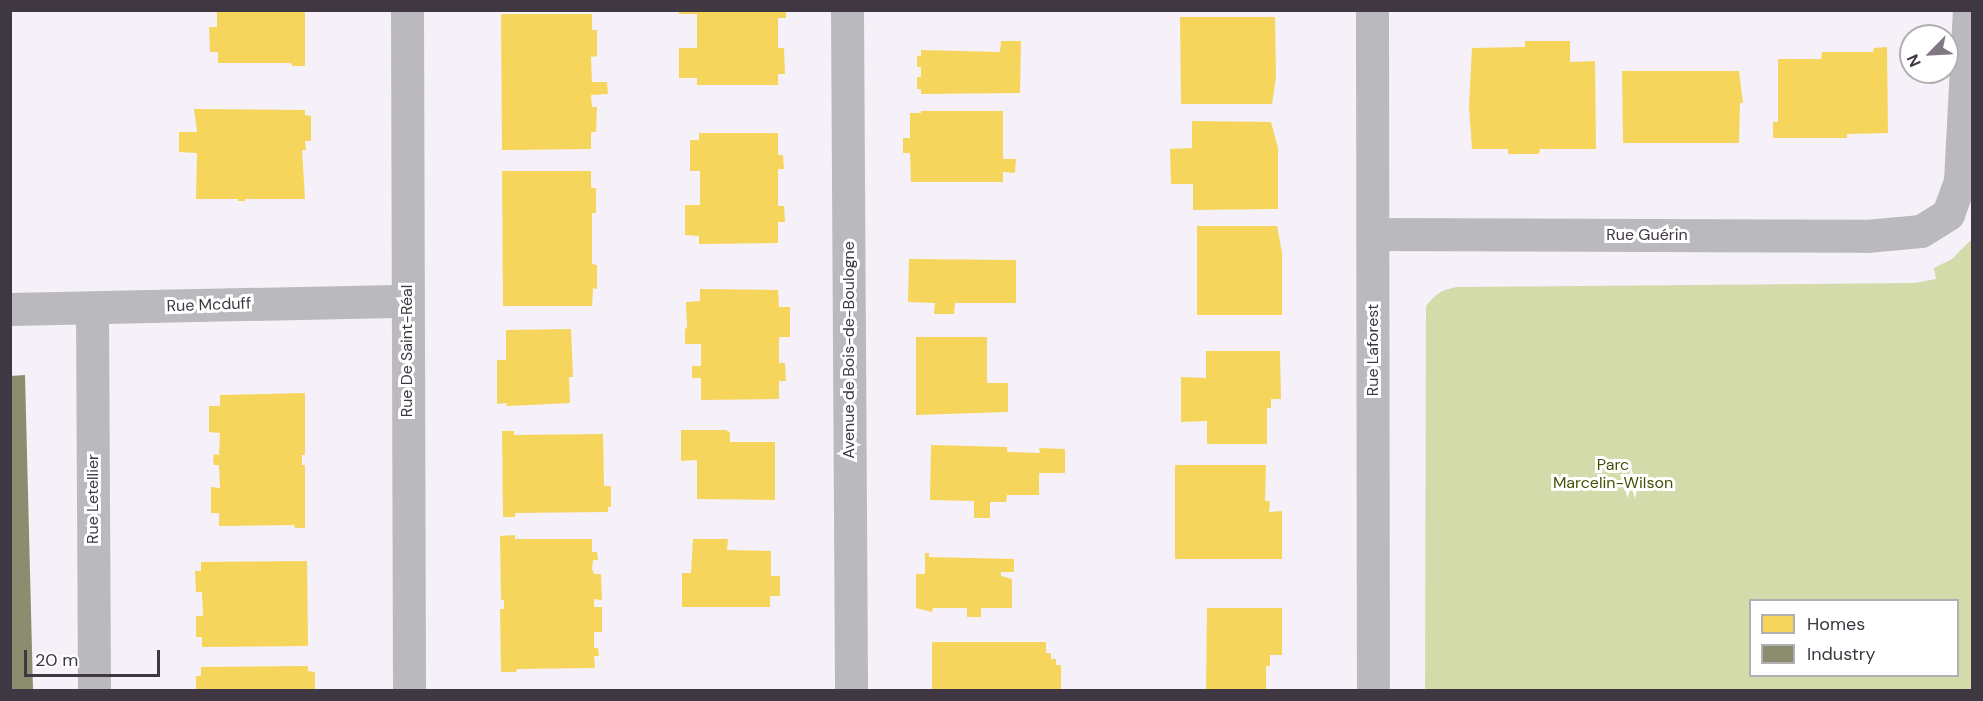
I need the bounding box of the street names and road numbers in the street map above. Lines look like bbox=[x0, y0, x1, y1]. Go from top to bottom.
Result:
street label: Rue Guérin bbox=[1606, 225, 1688, 245]
street label: Avenue de Bois-de-Boulogne bbox=[839, 241, 859, 459]
street label: Rue De Saint-Réal bbox=[397, 285, 417, 417]
street label: Rue Mcduff bbox=[166, 294, 252, 316]
street label: Rue Laforest bbox=[1363, 304, 1383, 396]
street label: Rue Letellier bbox=[83, 454, 103, 544]

